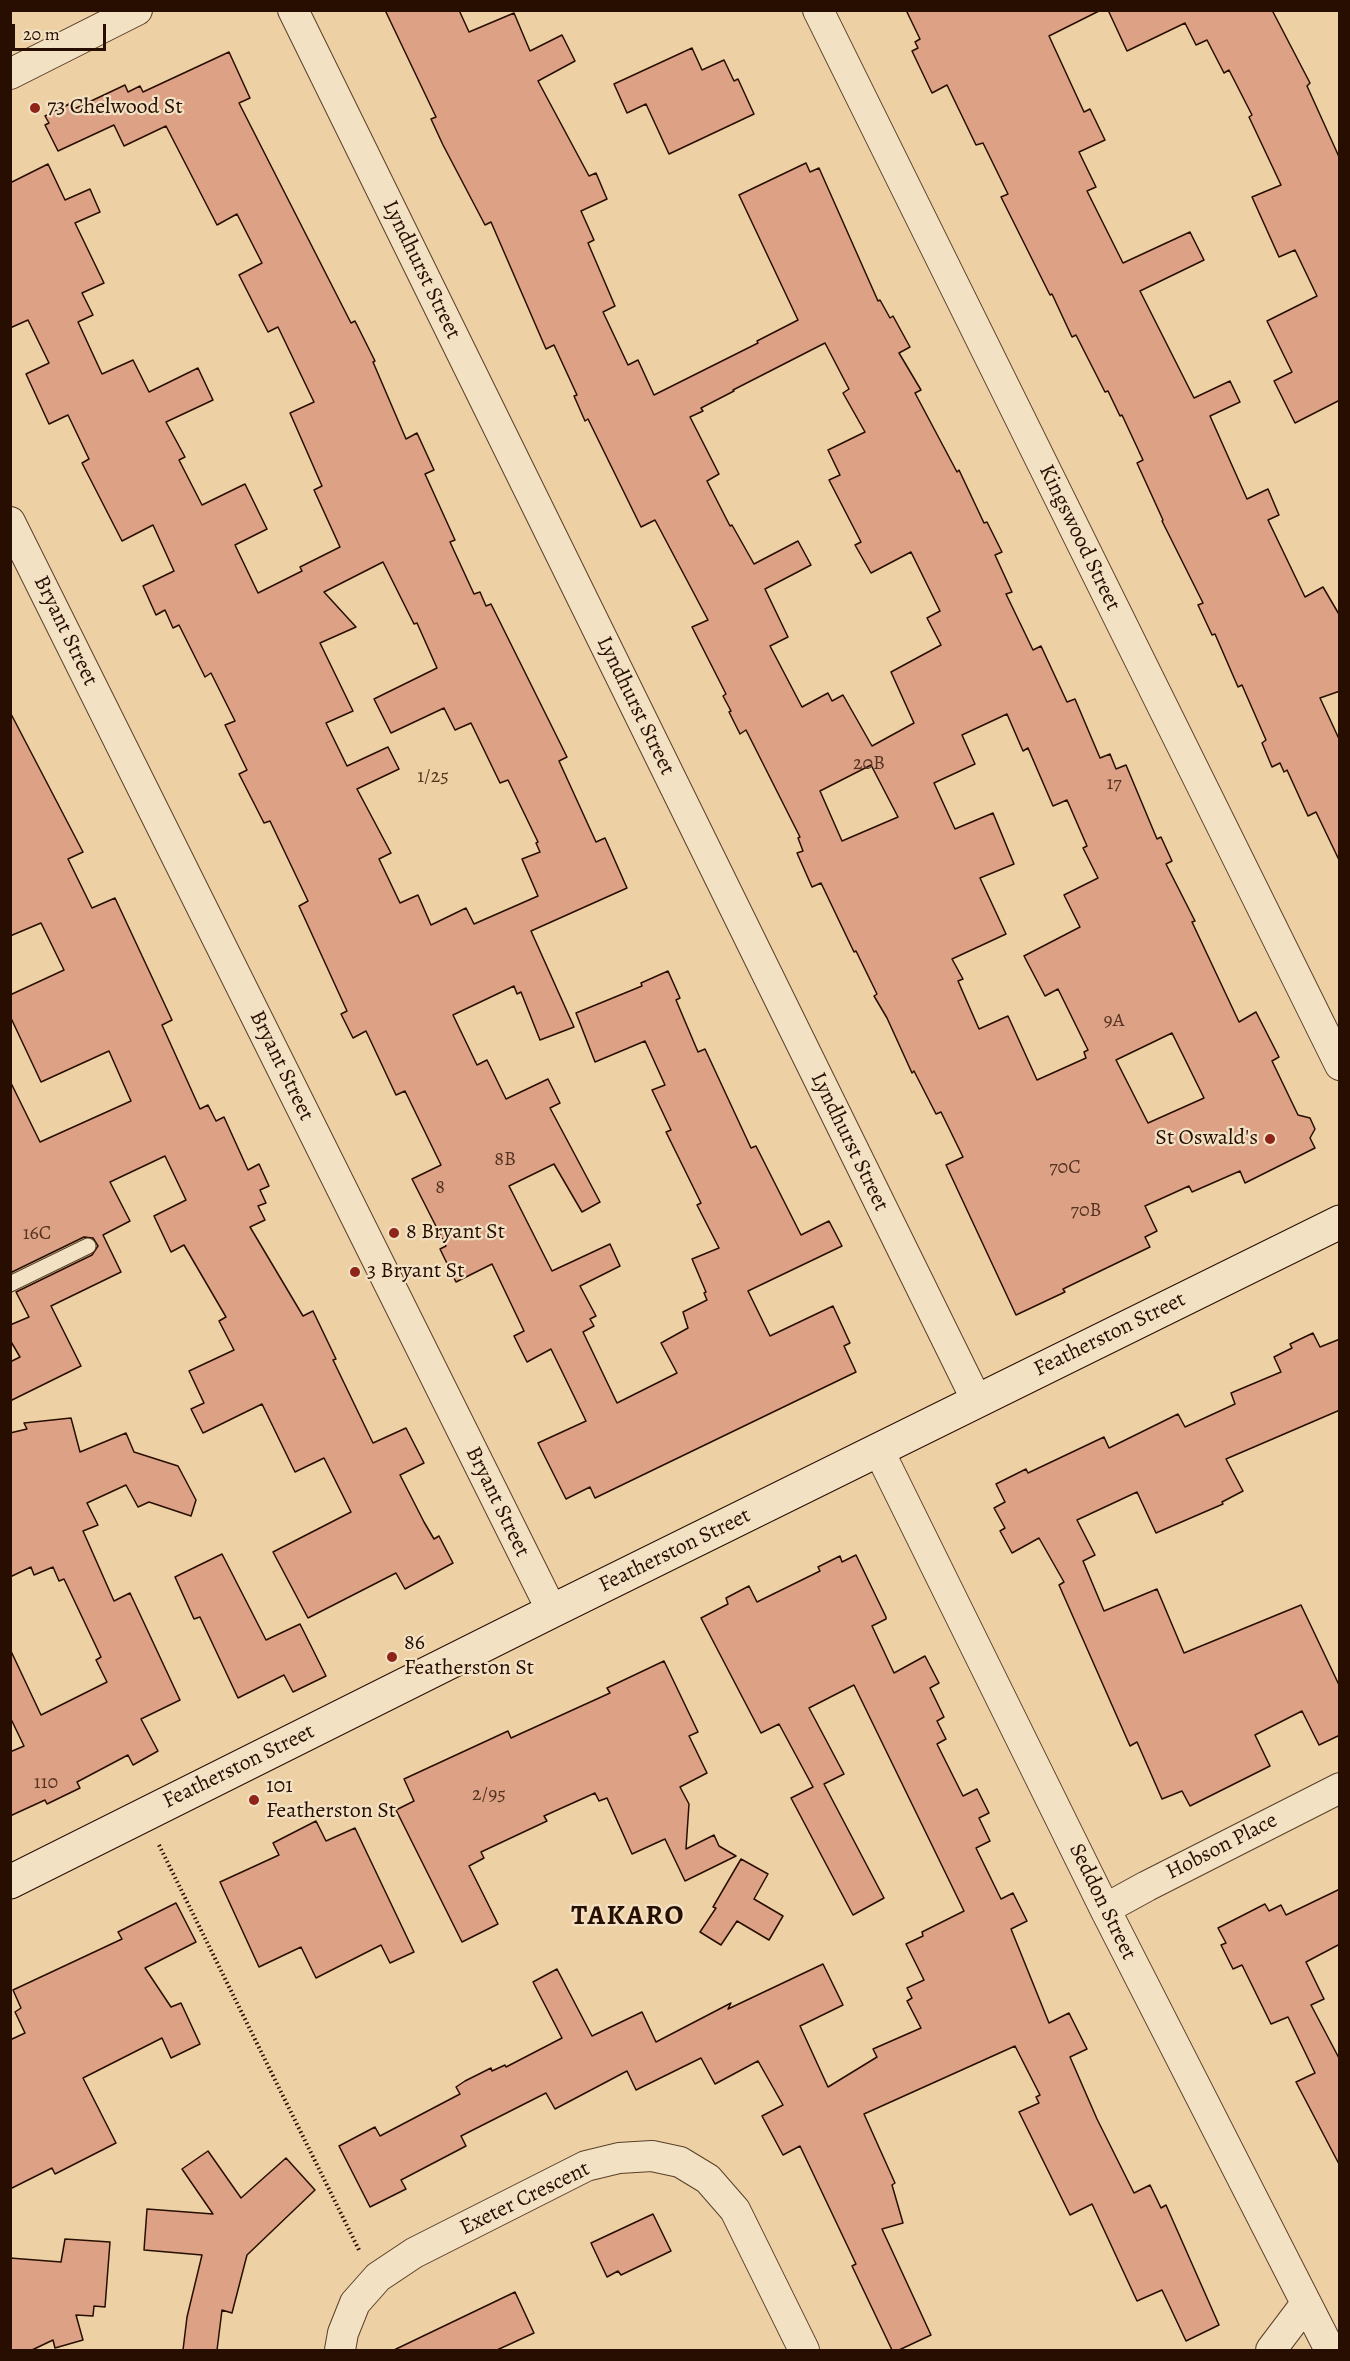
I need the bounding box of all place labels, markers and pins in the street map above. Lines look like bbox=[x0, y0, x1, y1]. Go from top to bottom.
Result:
place label: 73 Chelwood St bbox=[47, 95, 183, 121]
marker: 73 Chelwood St bbox=[28, 101, 42, 115]
place label: St Oswald's bbox=[1155, 1126, 1258, 1152]
marker: St Oswald's bbox=[1263, 1132, 1277, 1146]
place label: 8 Bryant St bbox=[406, 1220, 505, 1246]
marker: 8 Bryant St bbox=[387, 1226, 401, 1240]
place label: 3 Bryant St bbox=[367, 1259, 464, 1285]
marker: 3 Bryant St bbox=[348, 1265, 362, 1279]
place label: 86 Featherston St bbox=[404, 1631, 534, 1682]
marker: 86 Featherston St bbox=[385, 1650, 399, 1664]
place label: 101 Featherston St bbox=[266, 1774, 396, 1826]
marker: 101 Featherston St bbox=[247, 1793, 261, 1807]

